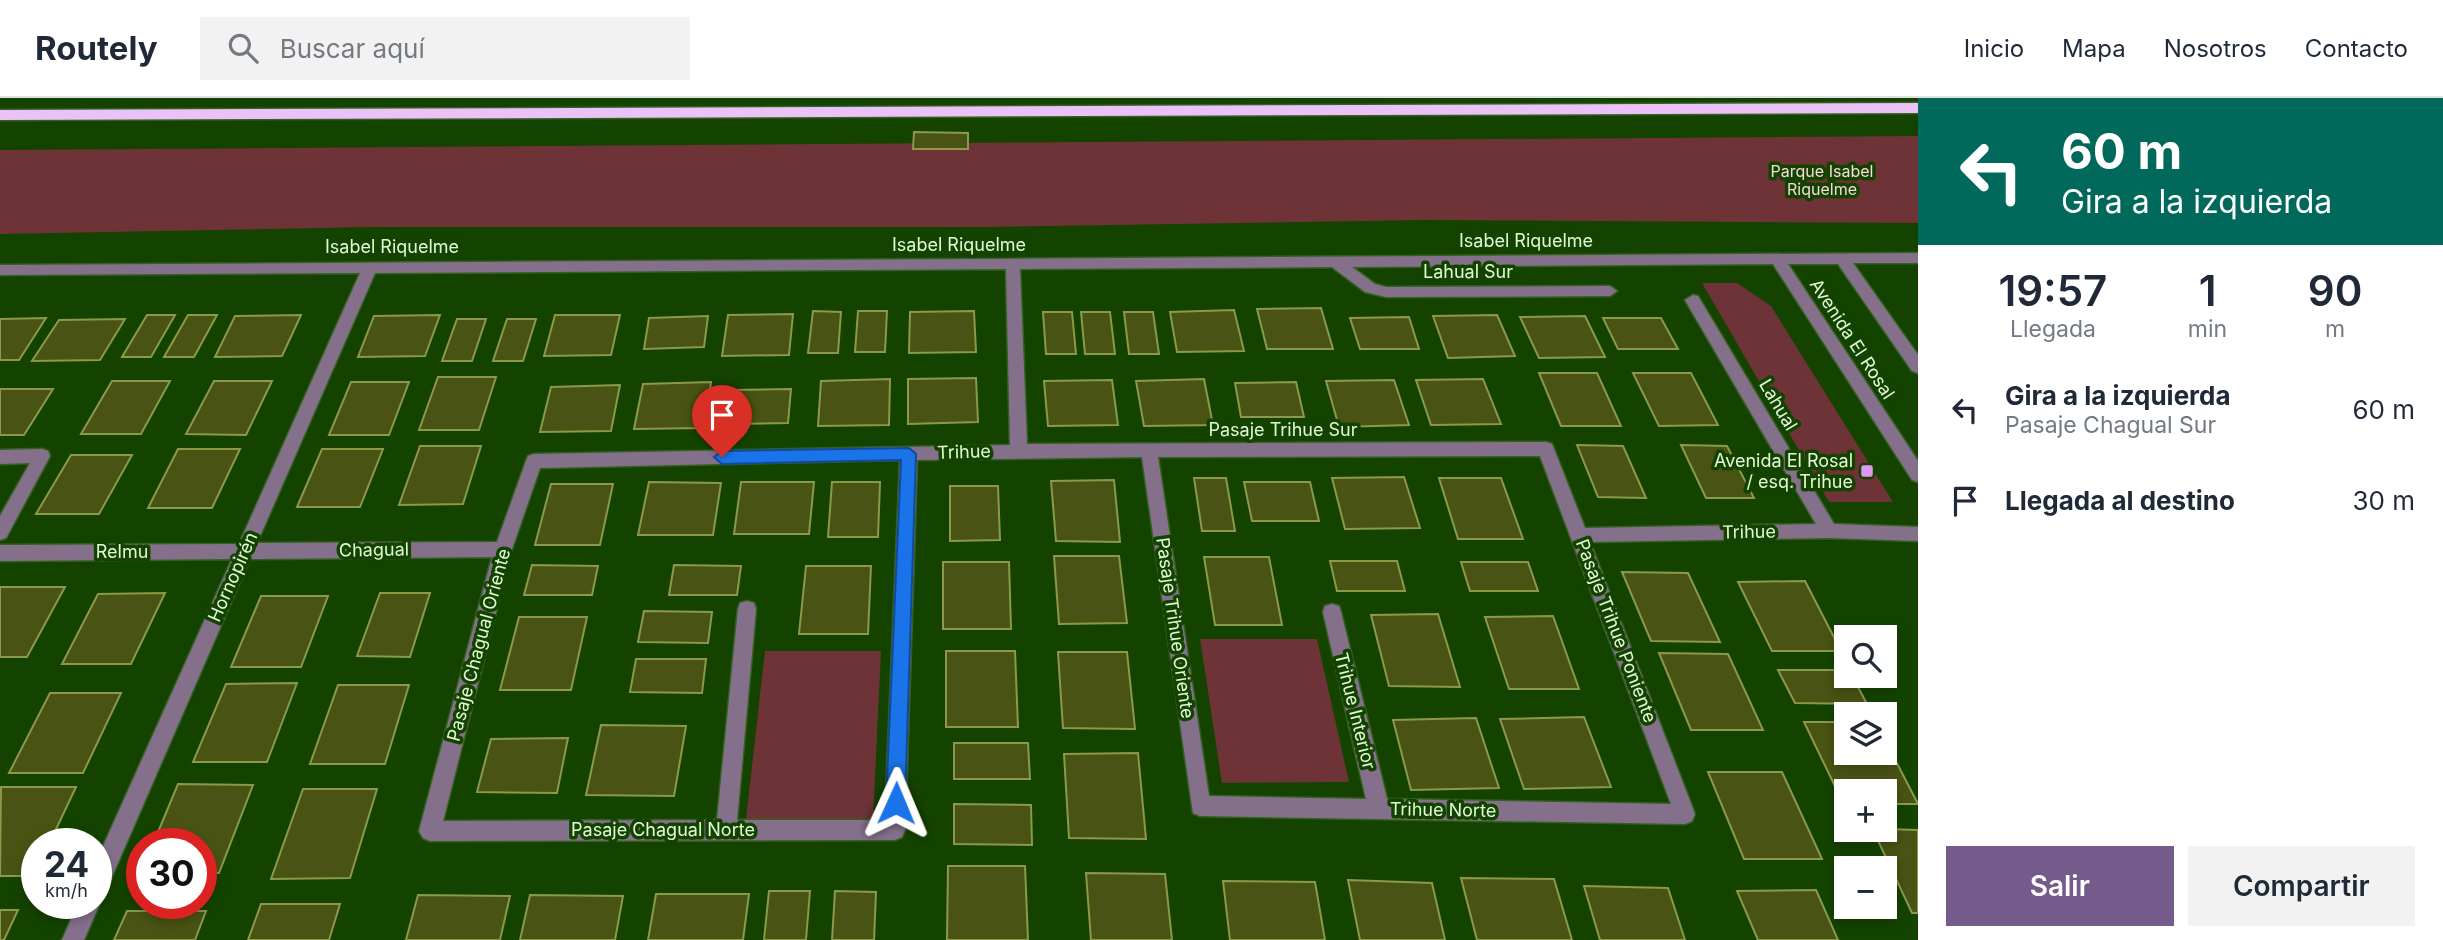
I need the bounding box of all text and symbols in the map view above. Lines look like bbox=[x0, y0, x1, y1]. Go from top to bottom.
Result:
search box bbox=[200, 17, 690, 80]
text: Routely bbox=[35, 28, 158, 68]
icon: search bbox=[224, 29, 262, 67]
text: Buscar aquí bbox=[280, 33, 425, 64]
text: Inicio bbox=[1964, 34, 2024, 63]
text: Mapa bbox=[2062, 34, 2126, 63]
text: Nosotros bbox=[2164, 34, 2267, 63]
text: Contacto bbox=[2305, 34, 2408, 63]
text: 60 m bbox=[2061, 122, 2182, 181]
icon: left bbox=[1946, 126, 2037, 217]
park label: Parque Isabel Riquelme bbox=[1771, 161, 1873, 199]
text: Gira a la izquierda bbox=[2061, 182, 2332, 221]
street label: Isabel Riquelme bbox=[1459, 230, 1593, 251]
street label: Isabel Riquelme bbox=[892, 234, 1026, 255]
street label: Isabel Riquelme bbox=[325, 236, 459, 257]
street label: Lahual Sur bbox=[1423, 261, 1513, 282]
text: 19:57 bbox=[1999, 265, 2107, 316]
text: 1 bbox=[2199, 265, 2216, 316]
text: 90 bbox=[2308, 265, 2362, 316]
street label: Avenida El Rosal bbox=[1806, 275, 1899, 403]
text: Llegada bbox=[2010, 315, 2096, 343]
text: min bbox=[2188, 315, 2227, 343]
text: m bbox=[2325, 315, 2345, 343]
street label: Lahual bbox=[1755, 375, 1802, 434]
text: Gira a la izquierda bbox=[2005, 380, 2231, 411]
pin bbox=[692, 385, 752, 457]
icon: left bbox=[1946, 391, 1984, 429]
text: 60 m bbox=[2352, 394, 2415, 425]
icon: arrive bbox=[703, 396, 741, 434]
text: Pasaje Chagual Sur bbox=[2005, 411, 2216, 439]
street label: Pasaje Trihue Sur bbox=[1209, 419, 1358, 440]
street label: Trihue bbox=[937, 440, 991, 463]
place label: Avenida El Rosal / esq. Trihue bbox=[1714, 450, 1853, 492]
marker: Avenida El Rosal / esq. Trihue bbox=[1859, 463, 1875, 479]
icon: arrive bbox=[1946, 482, 1984, 520]
text: Llegada al destino bbox=[2005, 485, 2235, 516]
text: 30 m bbox=[2352, 485, 2415, 516]
street label: Trihue bbox=[1722, 521, 1776, 542]
street label: Hornopirén bbox=[203, 529, 262, 625]
street label: Pasaje Trihue Oriente bbox=[1152, 536, 1199, 720]
street label: Pasaje Trihue Poniente bbox=[1572, 536, 1661, 725]
street label: Chagual bbox=[339, 538, 409, 561]
street label: Relmu bbox=[96, 541, 148, 562]
street label: Pasaje Chagual Oriente bbox=[443, 546, 514, 744]
map controls bbox=[1834, 625, 1897, 919]
button: search bbox=[1834, 625, 1897, 688]
street label: Trihue Interior bbox=[1331, 650, 1380, 772]
button: layers bbox=[1834, 702, 1897, 765]
position arrow bbox=[859, 766, 933, 840]
button: + bbox=[1834, 779, 1897, 842]
street label: Trihue Norte bbox=[1390, 798, 1496, 821]
street label: Pasaje Chagual Norte bbox=[571, 819, 755, 840]
speed limit sign: 30 bbox=[126, 828, 217, 919]
text: 24 bbox=[44, 843, 89, 885]
button: Salir bbox=[1946, 846, 2174, 926]
button: Compartir bbox=[2188, 846, 2415, 926]
button: − bbox=[1834, 856, 1897, 919]
text: km/h bbox=[45, 880, 88, 901]

